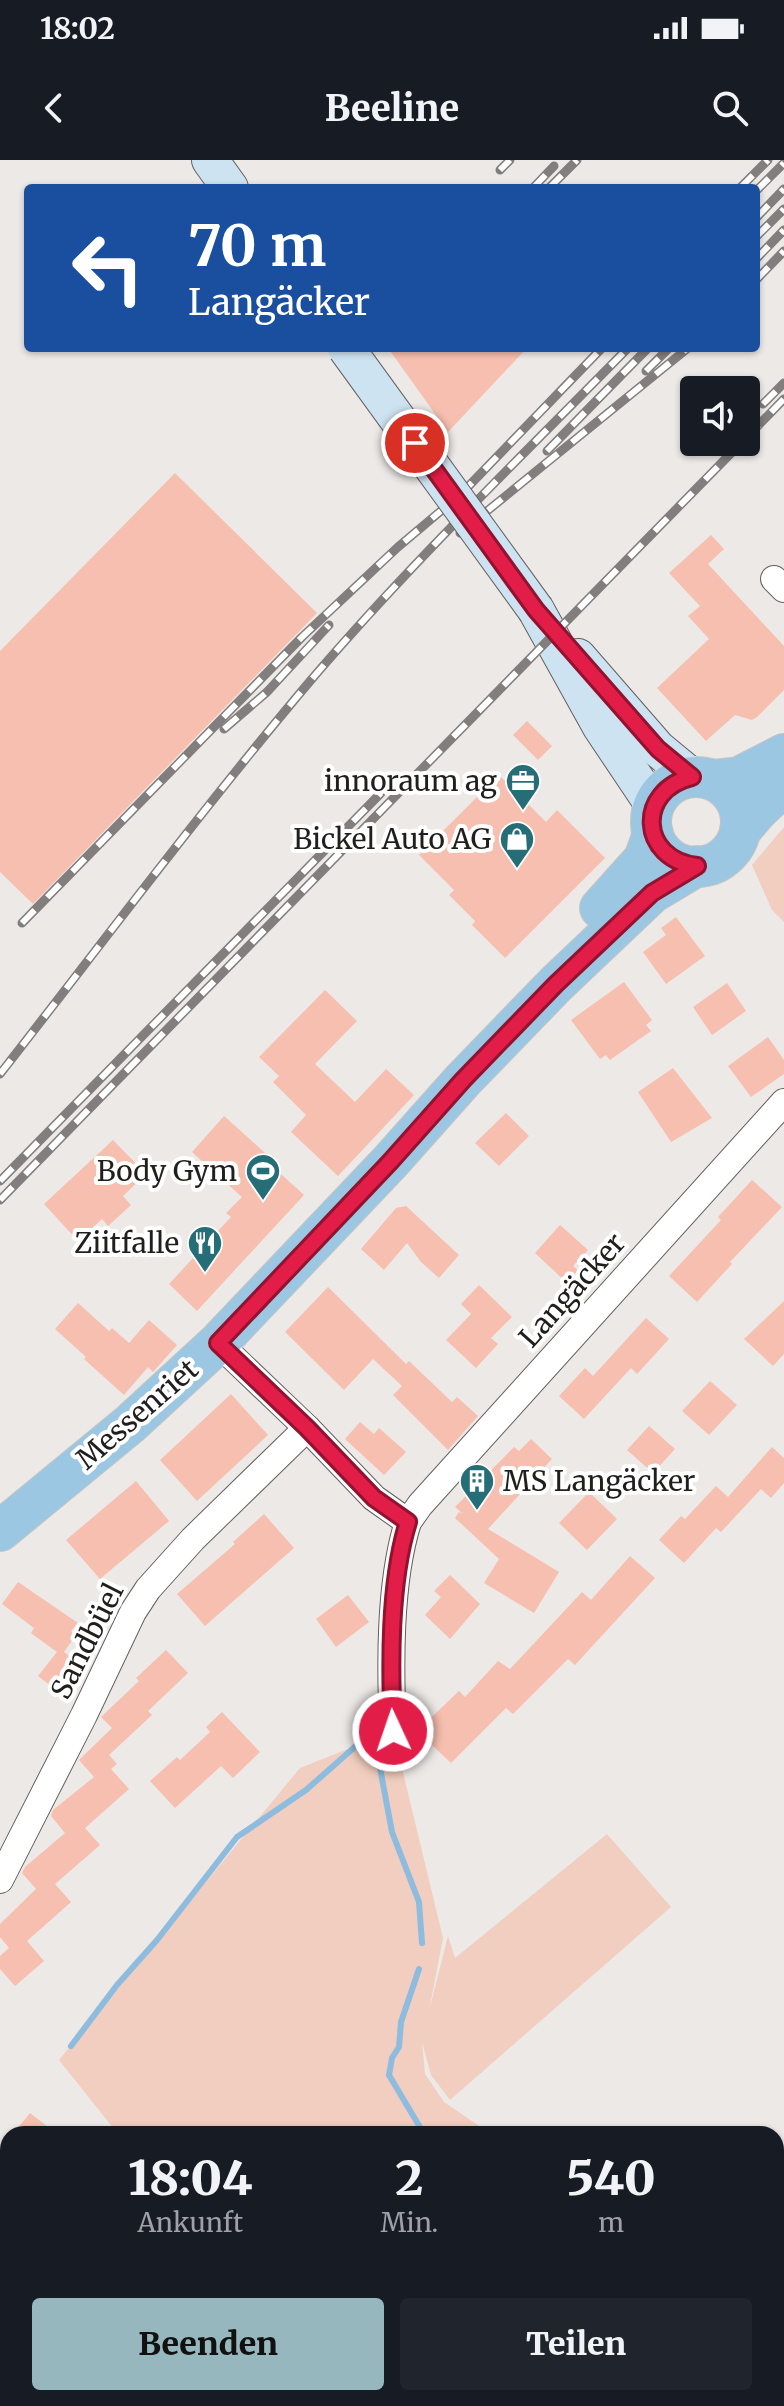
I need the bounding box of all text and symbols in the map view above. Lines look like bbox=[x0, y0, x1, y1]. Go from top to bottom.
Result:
text: 18:02 bbox=[40, 9, 115, 47]
icon: back bbox=[32, 86, 76, 130]
text: Beeline bbox=[325, 86, 459, 131]
icon: search bbox=[708, 86, 752, 130]
text: 70 m bbox=[188, 211, 326, 281]
icon: left bbox=[56, 216, 160, 320]
text: Langäcker bbox=[188, 280, 370, 325]
map controls bbox=[680, 376, 760, 456]
button: sound bbox=[680, 376, 760, 456]
pin bbox=[381, 409, 449, 477]
icon: arrive bbox=[393, 421, 437, 465]
office icon: innoraum ag bbox=[504, 762, 542, 812]
place label: innoraum ag bbox=[324, 763, 497, 799]
shop icon: Bickel Auto AG bbox=[498, 820, 536, 870]
place label: Bickel Auto AG bbox=[293, 821, 491, 857]
sports icon: Body Gym bbox=[244, 1152, 282, 1202]
place label: Body Gym bbox=[97, 1153, 237, 1189]
restaurant icon: Ziitfalle bbox=[186, 1224, 224, 1274]
place label: Ziitfalle bbox=[74, 1225, 179, 1261]
street label: Langäcker bbox=[511, 1225, 633, 1355]
street label: Messenriet bbox=[69, 1351, 206, 1477]
building icon: MS Langäcker bbox=[458, 1462, 496, 1512]
place label: MS Langäcker bbox=[503, 1463, 695, 1499]
street label: Sandbüel bbox=[43, 1577, 132, 1705]
position arrow bbox=[351, 1689, 435, 1773]
text: 18:04 bbox=[128, 2148, 253, 2208]
text: 2 bbox=[395, 2148, 423, 2208]
text: 540 bbox=[566, 2148, 656, 2208]
text: Ankunft bbox=[137, 2206, 243, 2239]
text: Min. bbox=[381, 2206, 438, 2239]
text: m bbox=[598, 2206, 624, 2239]
button: Beenden bbox=[32, 2298, 384, 2390]
button: Teilen bbox=[400, 2298, 752, 2390]

